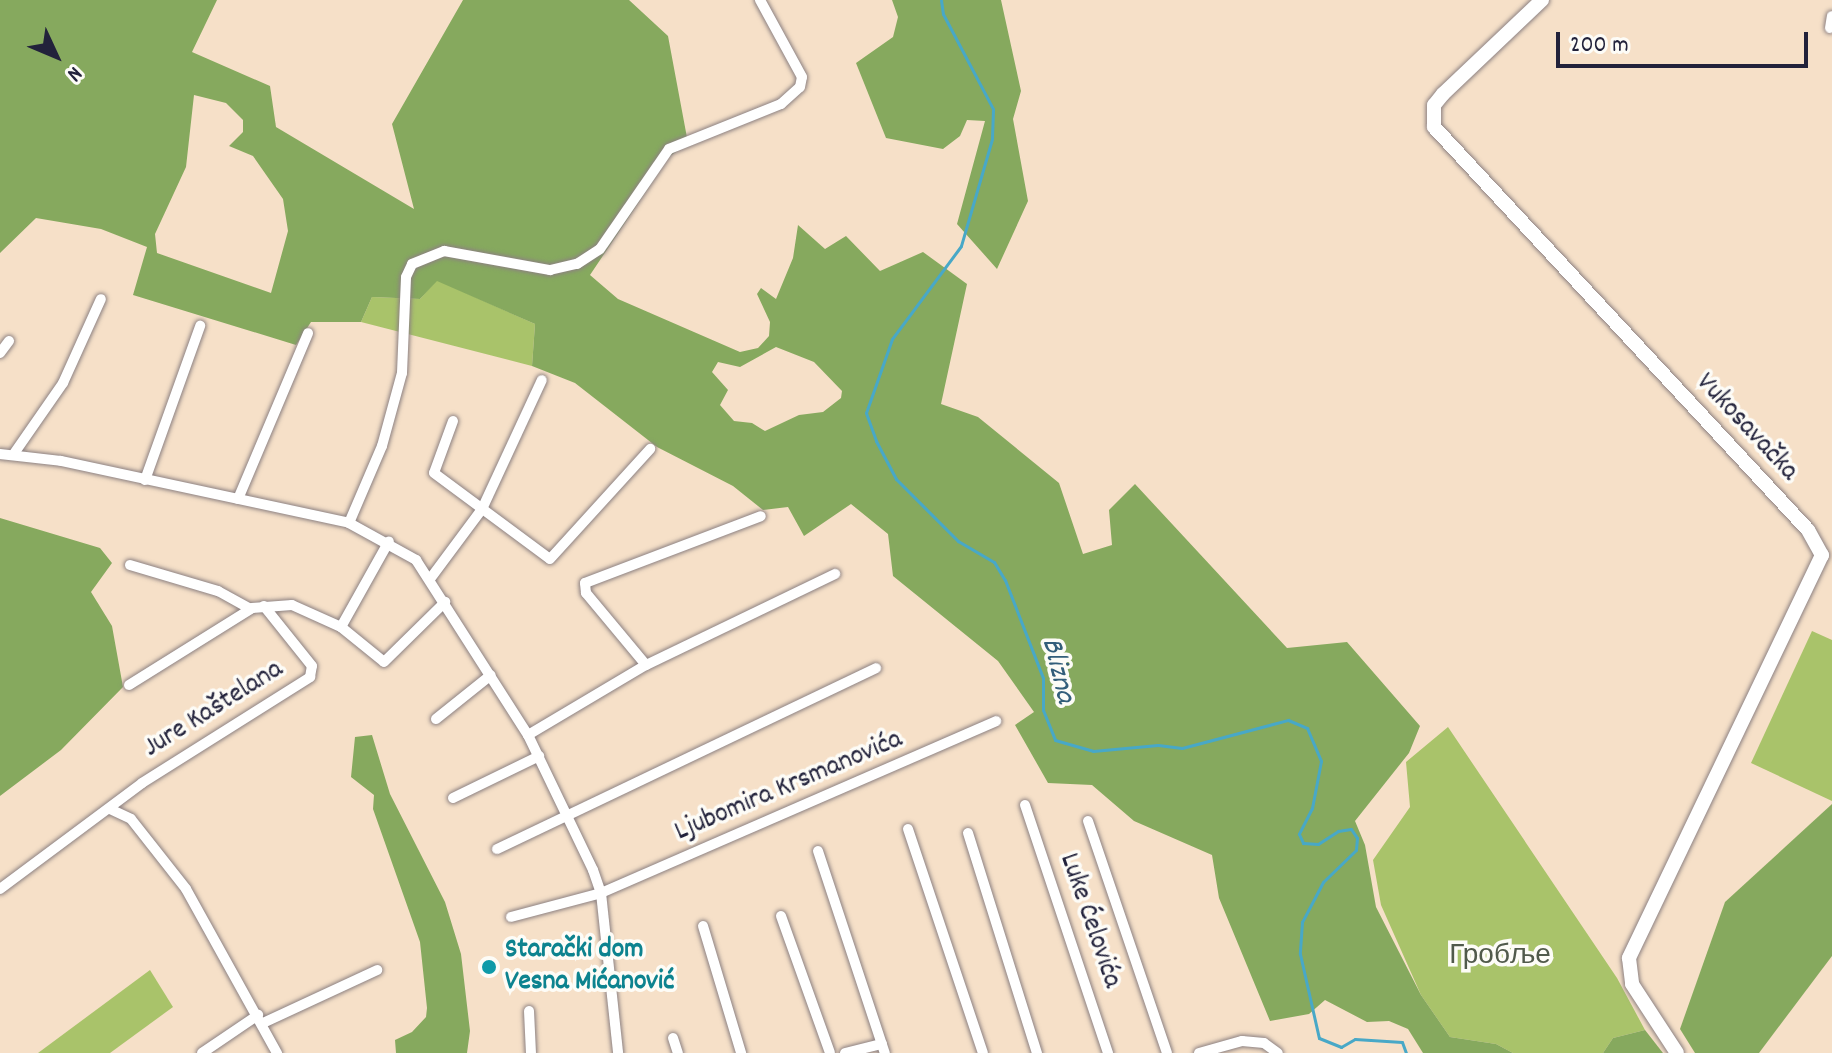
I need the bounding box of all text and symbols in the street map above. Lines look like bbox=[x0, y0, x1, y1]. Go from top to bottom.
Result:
north arrow bbox=[16, 16, 96, 96]
scale bar bbox=[1560, 16, 1812, 66]
text: 200 m bbox=[1570, 29, 1629, 63]
text: N bbox=[59, 58, 89, 88]
street label: Vukosavačka bbox=[1688, 367, 1804, 489]
water label: Blizna bbox=[1031, 635, 1081, 707]
street label: Jure Kaštelana bbox=[138, 654, 290, 766]
street label: Ljubomira Krsmanovića bbox=[670, 724, 908, 850]
street label: Luke Ćelovića bbox=[1050, 849, 1128, 993]
place label: Starački dom Vesna Mićanović bbox=[505, 934, 674, 1000]
park label: Гробље bbox=[1449, 941, 1551, 975]
marker: Starački dom Vesna Mićanović bbox=[480, 958, 498, 976]

